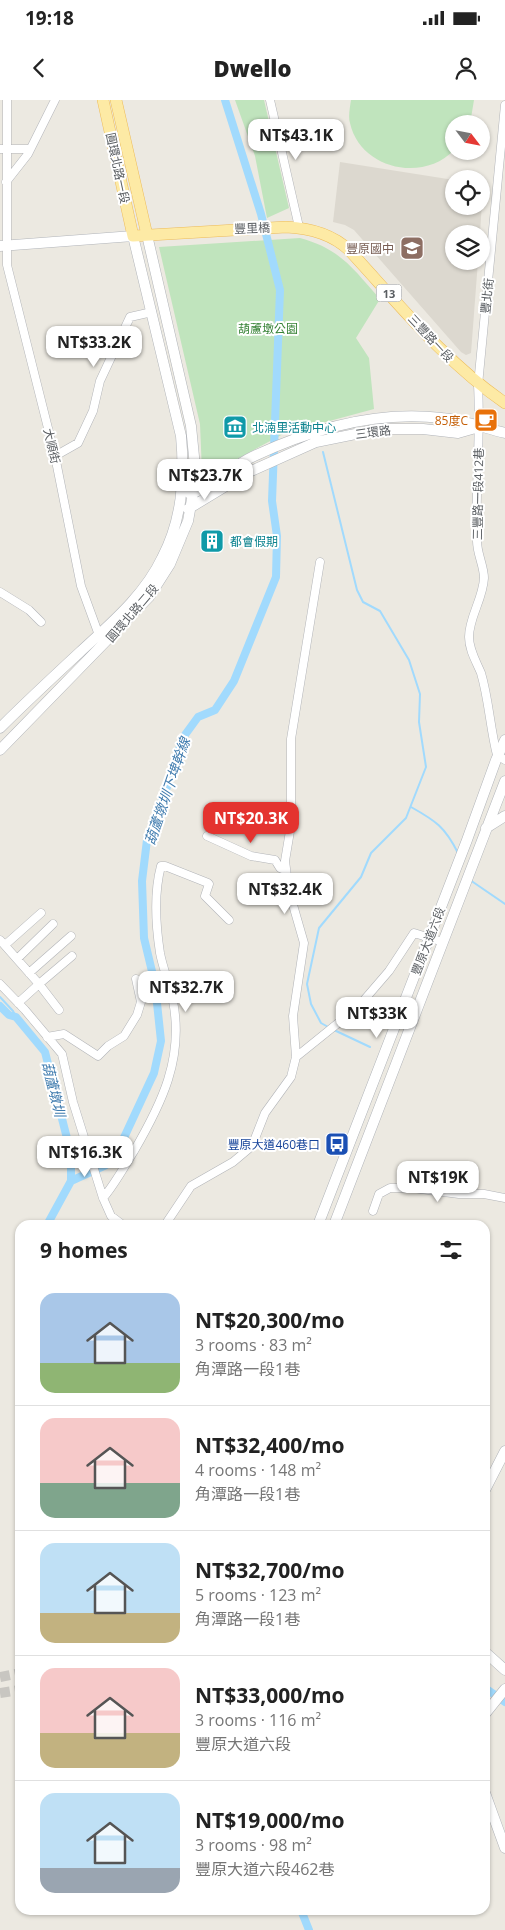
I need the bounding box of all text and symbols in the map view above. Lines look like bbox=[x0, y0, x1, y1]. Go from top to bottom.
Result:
text: 19:18 bbox=[25, 5, 74, 31]
text: Dwello bbox=[213, 53, 292, 83]
icon: back bbox=[25, 54, 53, 82]
icon: person bbox=[452, 54, 480, 82]
north arrow bbox=[445, 115, 490, 160]
map controls bbox=[445, 115, 490, 270]
pin: NT$43.1K bbox=[244, 118, 348, 161]
text: NT$43.1K bbox=[259, 124, 333, 146]
street label: 圓環北路一段 bbox=[102, 131, 134, 205]
button: locate bbox=[445, 170, 490, 215]
street label: 豐里橋 bbox=[234, 219, 270, 237]
button: layers bbox=[445, 225, 490, 270]
school or university icon: 豐原國中 bbox=[399, 235, 425, 261]
place label: 豐原國中 bbox=[346, 240, 394, 257]
street label: 豐北街 bbox=[477, 277, 497, 315]
road number: 13 bbox=[376, 284, 402, 302]
street label: 三豐路一段 bbox=[404, 310, 458, 366]
park label: 葫蘆墩公園 bbox=[238, 320, 298, 337]
pin: NT$33.2K bbox=[42, 326, 146, 368]
text: NT$33.2K bbox=[57, 331, 131, 353]
cafe icon: 85度C bbox=[473, 407, 499, 433]
place label: 85度C bbox=[435, 412, 468, 429]
museum icon: 北湳里活動中心 bbox=[222, 414, 248, 440]
place label: 北湳里活動中心 bbox=[252, 419, 336, 436]
street label: 三環路 bbox=[354, 421, 392, 443]
street label: 大順街 bbox=[40, 427, 64, 465]
street label: 三豐路一段412巷 bbox=[469, 448, 487, 540]
pin: NT$23.7K bbox=[153, 458, 257, 501]
text: NT$23.7K bbox=[168, 464, 242, 486]
building icon: 都會假期 bbox=[199, 528, 225, 554]
place label: 都會假期 bbox=[230, 533, 278, 550]
street label: 圓環北路二段 bbox=[102, 580, 162, 646]
water label: 葫蘆墩圳下埤幹線 bbox=[140, 733, 195, 847]
pin: NT$20.3K bbox=[199, 802, 303, 844]
text: NT$20.3K bbox=[214, 807, 288, 829]
pin: NT$32.4K bbox=[233, 872, 337, 915]
text: NT$32.4K bbox=[248, 878, 322, 900]
street label: 豐原大道六段 bbox=[407, 904, 449, 978]
pin: NT$32.7K bbox=[134, 970, 238, 1013]
text: NT$32.7K bbox=[149, 976, 223, 998]
pin: NT$33K bbox=[336, 996, 418, 1039]
text: NT$33K bbox=[347, 1002, 407, 1024]
water label: 葫蘆墩圳 bbox=[38, 1060, 70, 1120]
bus stop icon: 豐原大道460巷口 bbox=[324, 1131, 350, 1157]
pin: NT$16.3K bbox=[33, 1136, 137, 1178]
place label: 豐原大道460巷口 bbox=[227, 1136, 320, 1153]
text: NT$16.3K bbox=[48, 1141, 122, 1163]
pin: NT$19K bbox=[397, 1160, 479, 1203]
text: NT$19K bbox=[408, 1166, 468, 1188]
text: 9 homes bbox=[40, 1236, 128, 1264]
icon: filters bbox=[437, 1236, 465, 1264]
text: NT$20,300/mo bbox=[195, 1306, 345, 1334]
icon: home bbox=[80, 1313, 140, 1373]
text: 3 rooms · 83 m² bbox=[195, 1334, 312, 1356]
text: 角潭路一段1巷 bbox=[195, 1358, 300, 1380]
text: NT$32,400/mo bbox=[195, 1431, 345, 1459]
icon: home bbox=[80, 1438, 140, 1498]
text: 4 rooms · 148 m² bbox=[195, 1459, 321, 1481]
text: 角潭路一段1巷 bbox=[195, 1483, 300, 1505]
text: NT$32,700/mo bbox=[195, 1556, 345, 1584]
icon: home bbox=[80, 1563, 140, 1623]
text: 5 rooms · 123 m² bbox=[195, 1584, 321, 1606]
text: 角潭路一段1巷 bbox=[195, 1608, 300, 1630]
text: NT$33,000/mo bbox=[195, 1681, 345, 1709]
icon: home bbox=[80, 1688, 140, 1748]
text: 3 rooms · 116 m² bbox=[195, 1709, 321, 1731]
text: 豐原大道六段 bbox=[195, 1733, 291, 1755]
text: NT$19,000/mo bbox=[195, 1806, 345, 1834]
icon: home bbox=[80, 1813, 140, 1873]
text: 3 rooms · 98 m² bbox=[195, 1834, 312, 1856]
text: 豐原大道六段462巷 bbox=[195, 1858, 334, 1880]

